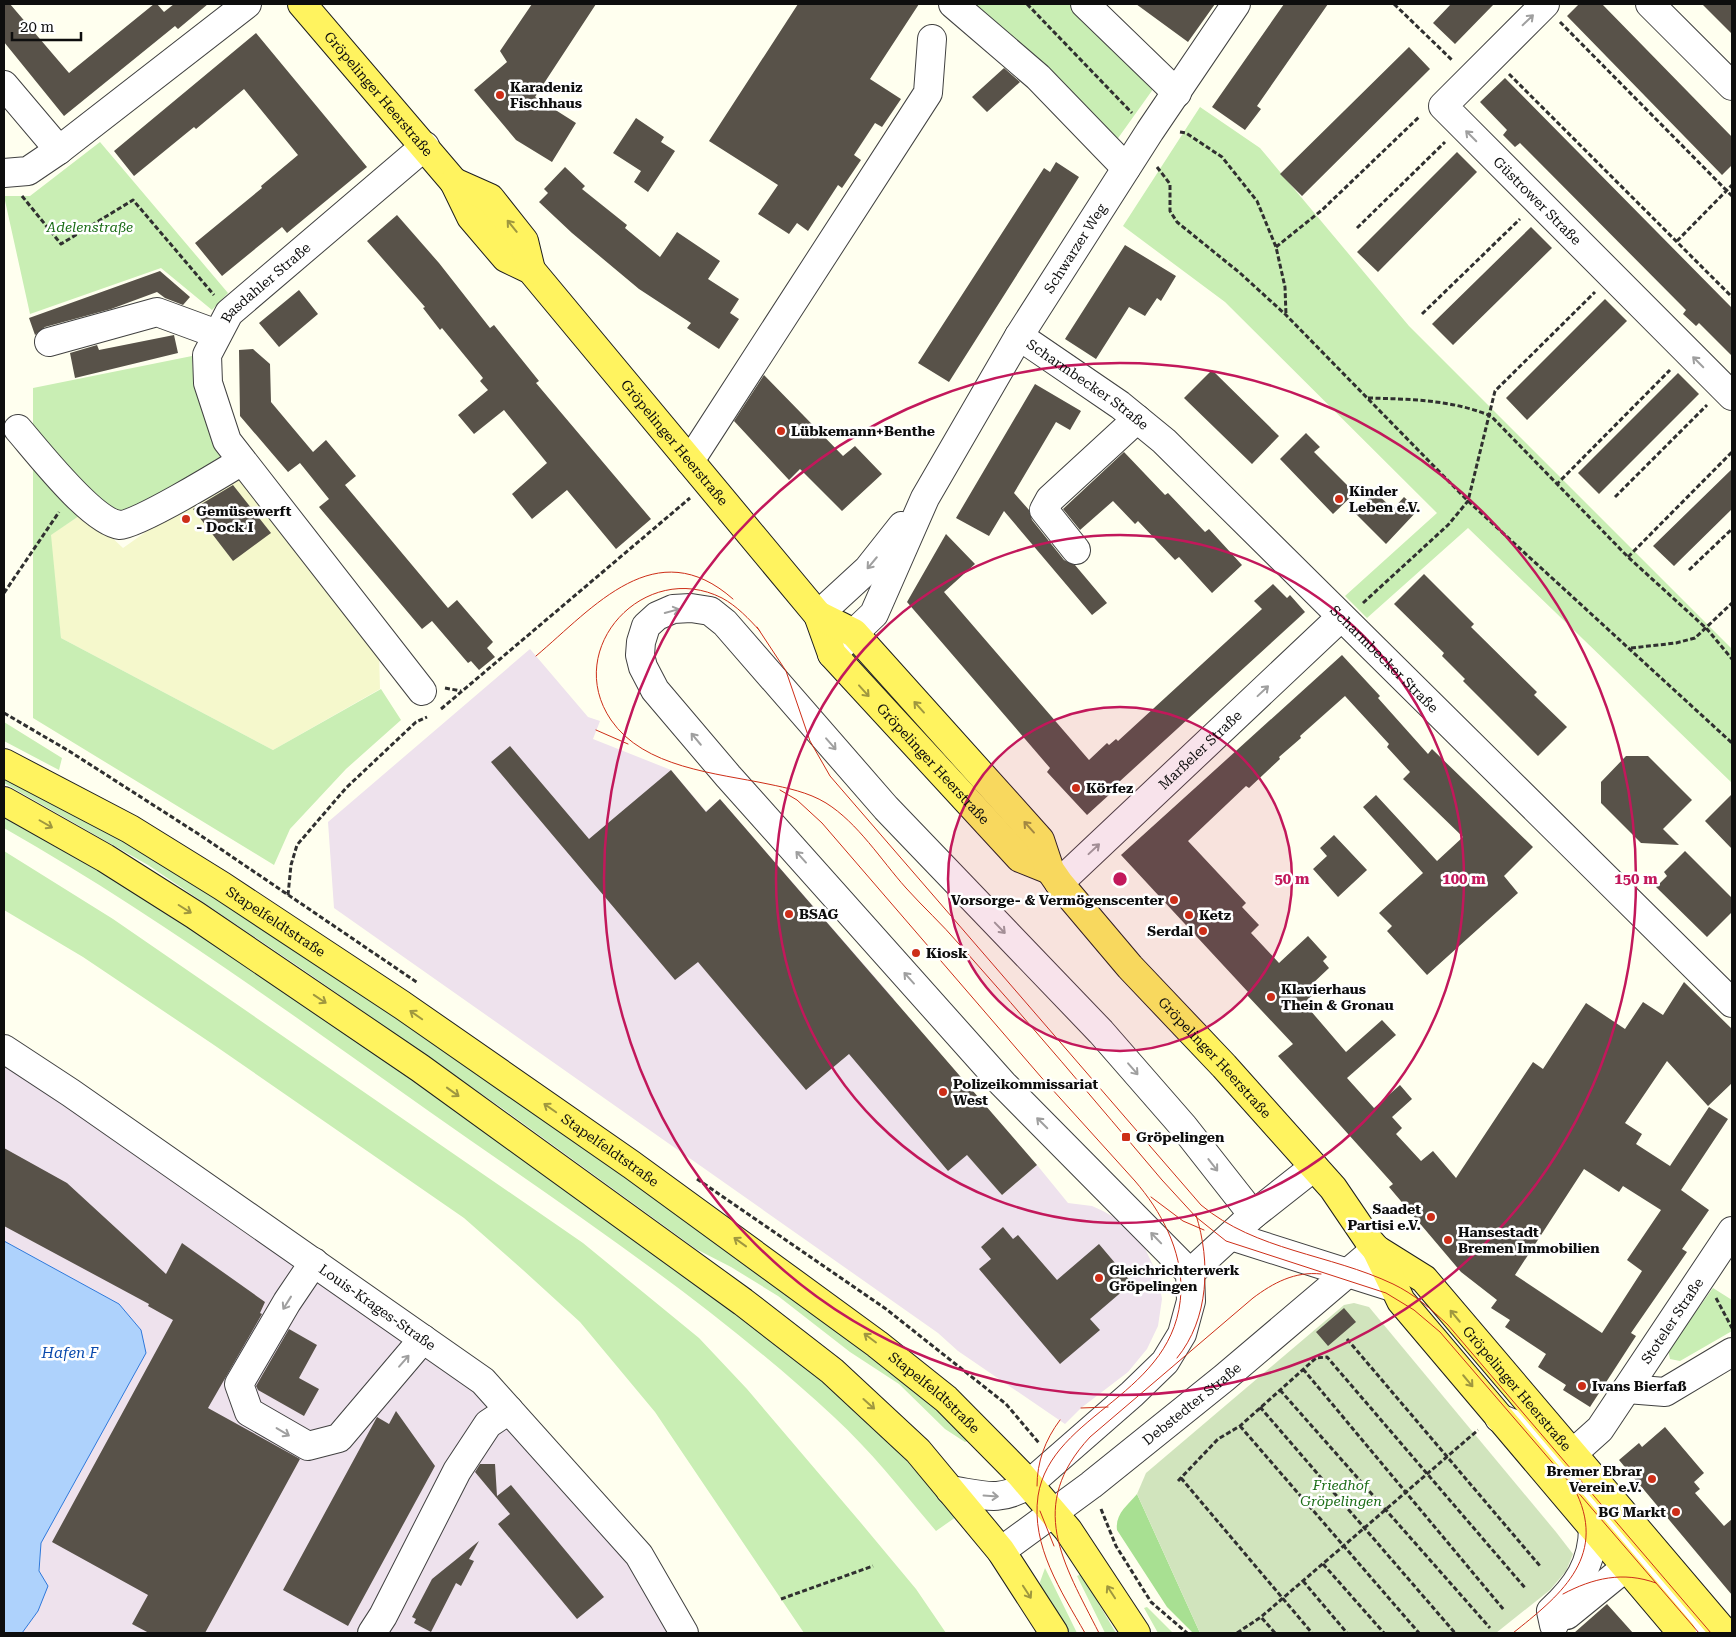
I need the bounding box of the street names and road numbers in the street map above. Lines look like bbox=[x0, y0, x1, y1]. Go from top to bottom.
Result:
street label: Gröpelinger Heerstraße bbox=[321, 28, 436, 159]
street label: Güstrower Straße bbox=[1490, 153, 1585, 248]
street label: Schwarzer Weg bbox=[1040, 201, 1110, 296]
street label: Basdahler Straße bbox=[218, 239, 314, 325]
street label: Scharmbecker Straße bbox=[1024, 336, 1152, 433]
street label: Gröpelinger Heerstraße bbox=[618, 376, 732, 509]
street label: Scharmbecker Straße bbox=[1327, 602, 1442, 716]
street label: Gröpelinger Heerstraße bbox=[873, 700, 993, 828]
street label: Marßeler Straße bbox=[1155, 707, 1245, 793]
street label: Stapelfeldtstraße bbox=[223, 883, 329, 960]
street label: Gröpelinger Heerstraße bbox=[1155, 994, 1275, 1121]
street label: Stapelfeldtstraße bbox=[558, 1110, 662, 1190]
street label: Louis-Krages-Straße bbox=[316, 1261, 439, 1354]
street label: Stoteler Straße bbox=[1638, 1275, 1707, 1367]
street label: Gröpelinger Heerstraße bbox=[1460, 1323, 1575, 1454]
street label: Stapelfeldtstraße bbox=[886, 1349, 983, 1437]
street label: Debstedter Straße bbox=[1139, 1359, 1244, 1448]

